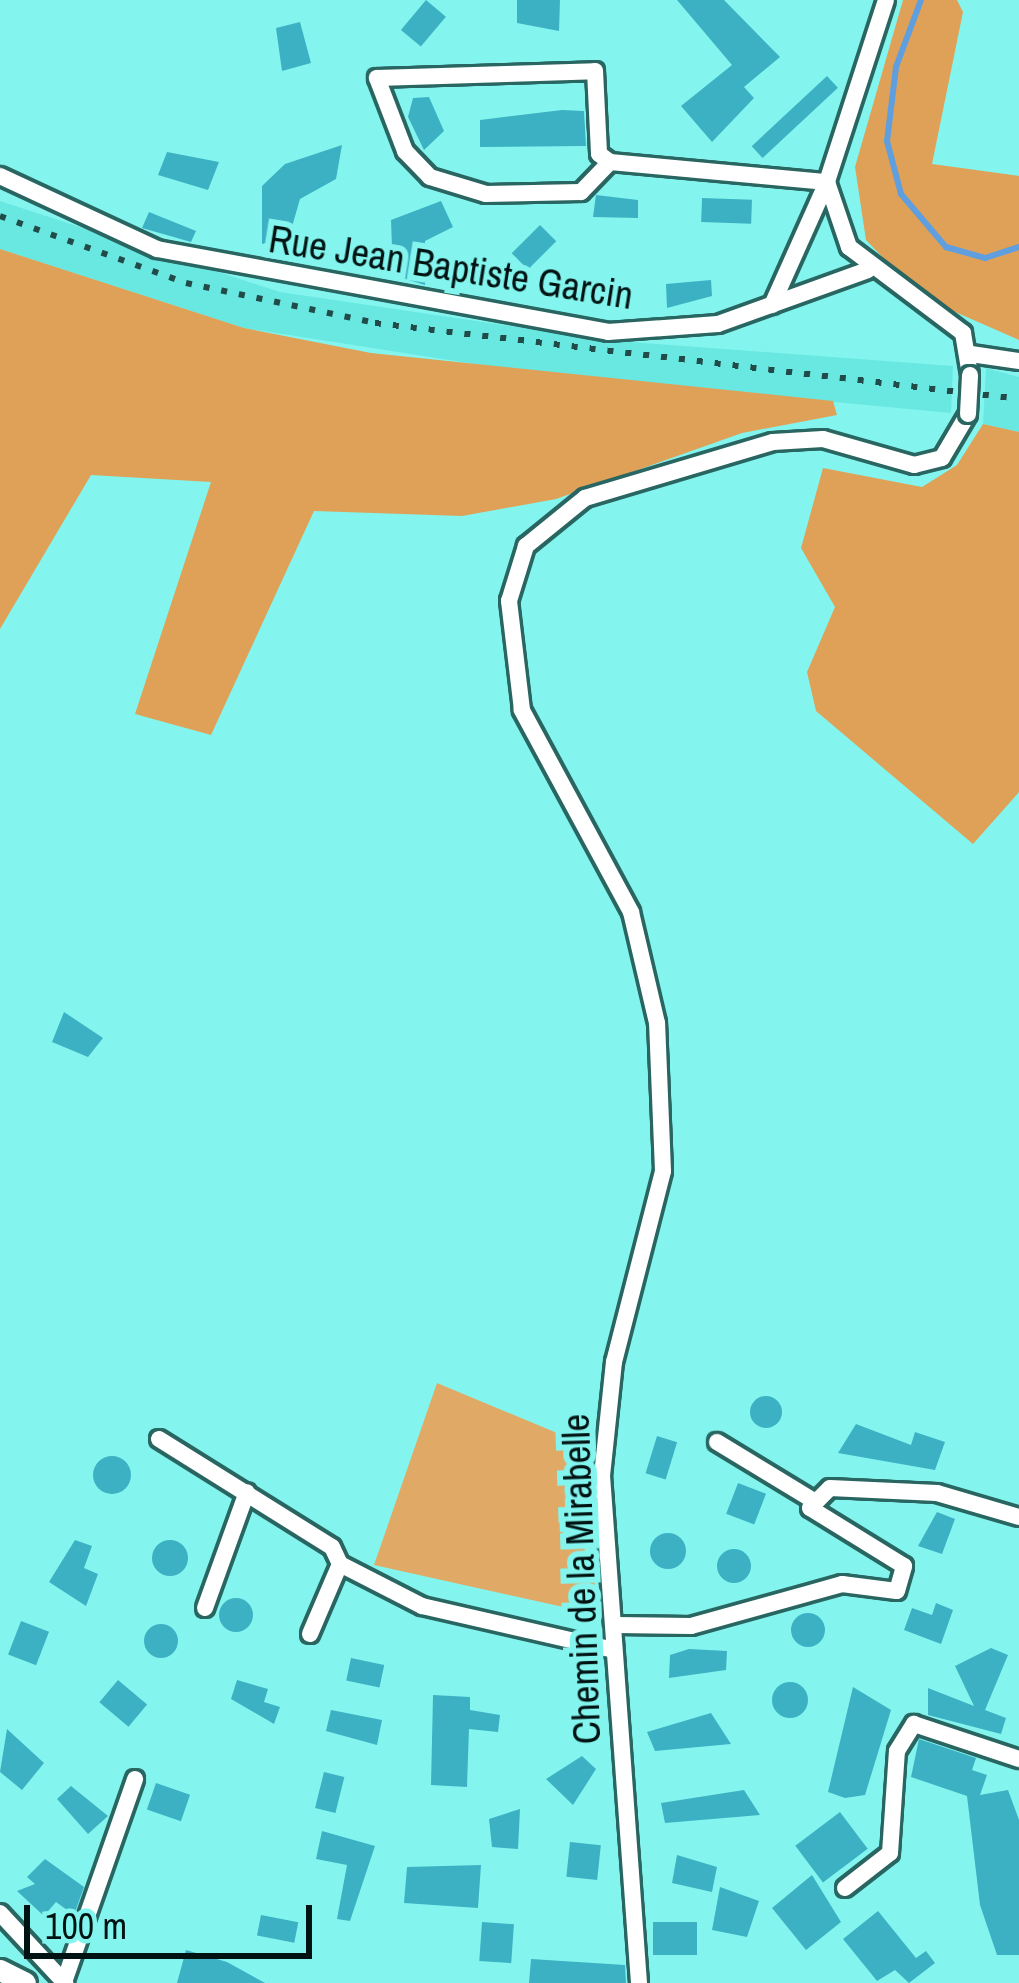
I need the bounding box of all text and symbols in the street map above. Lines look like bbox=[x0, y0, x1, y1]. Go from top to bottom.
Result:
street label: Rue Jean Baptiste Garcin bbox=[266, 215, 636, 319]
street label: Chemin de la Mirabelle bbox=[552, 1413, 610, 1745]
scale bar bbox=[30, 1881, 318, 1955]
text: 100 m bbox=[45, 1902, 127, 1950]

